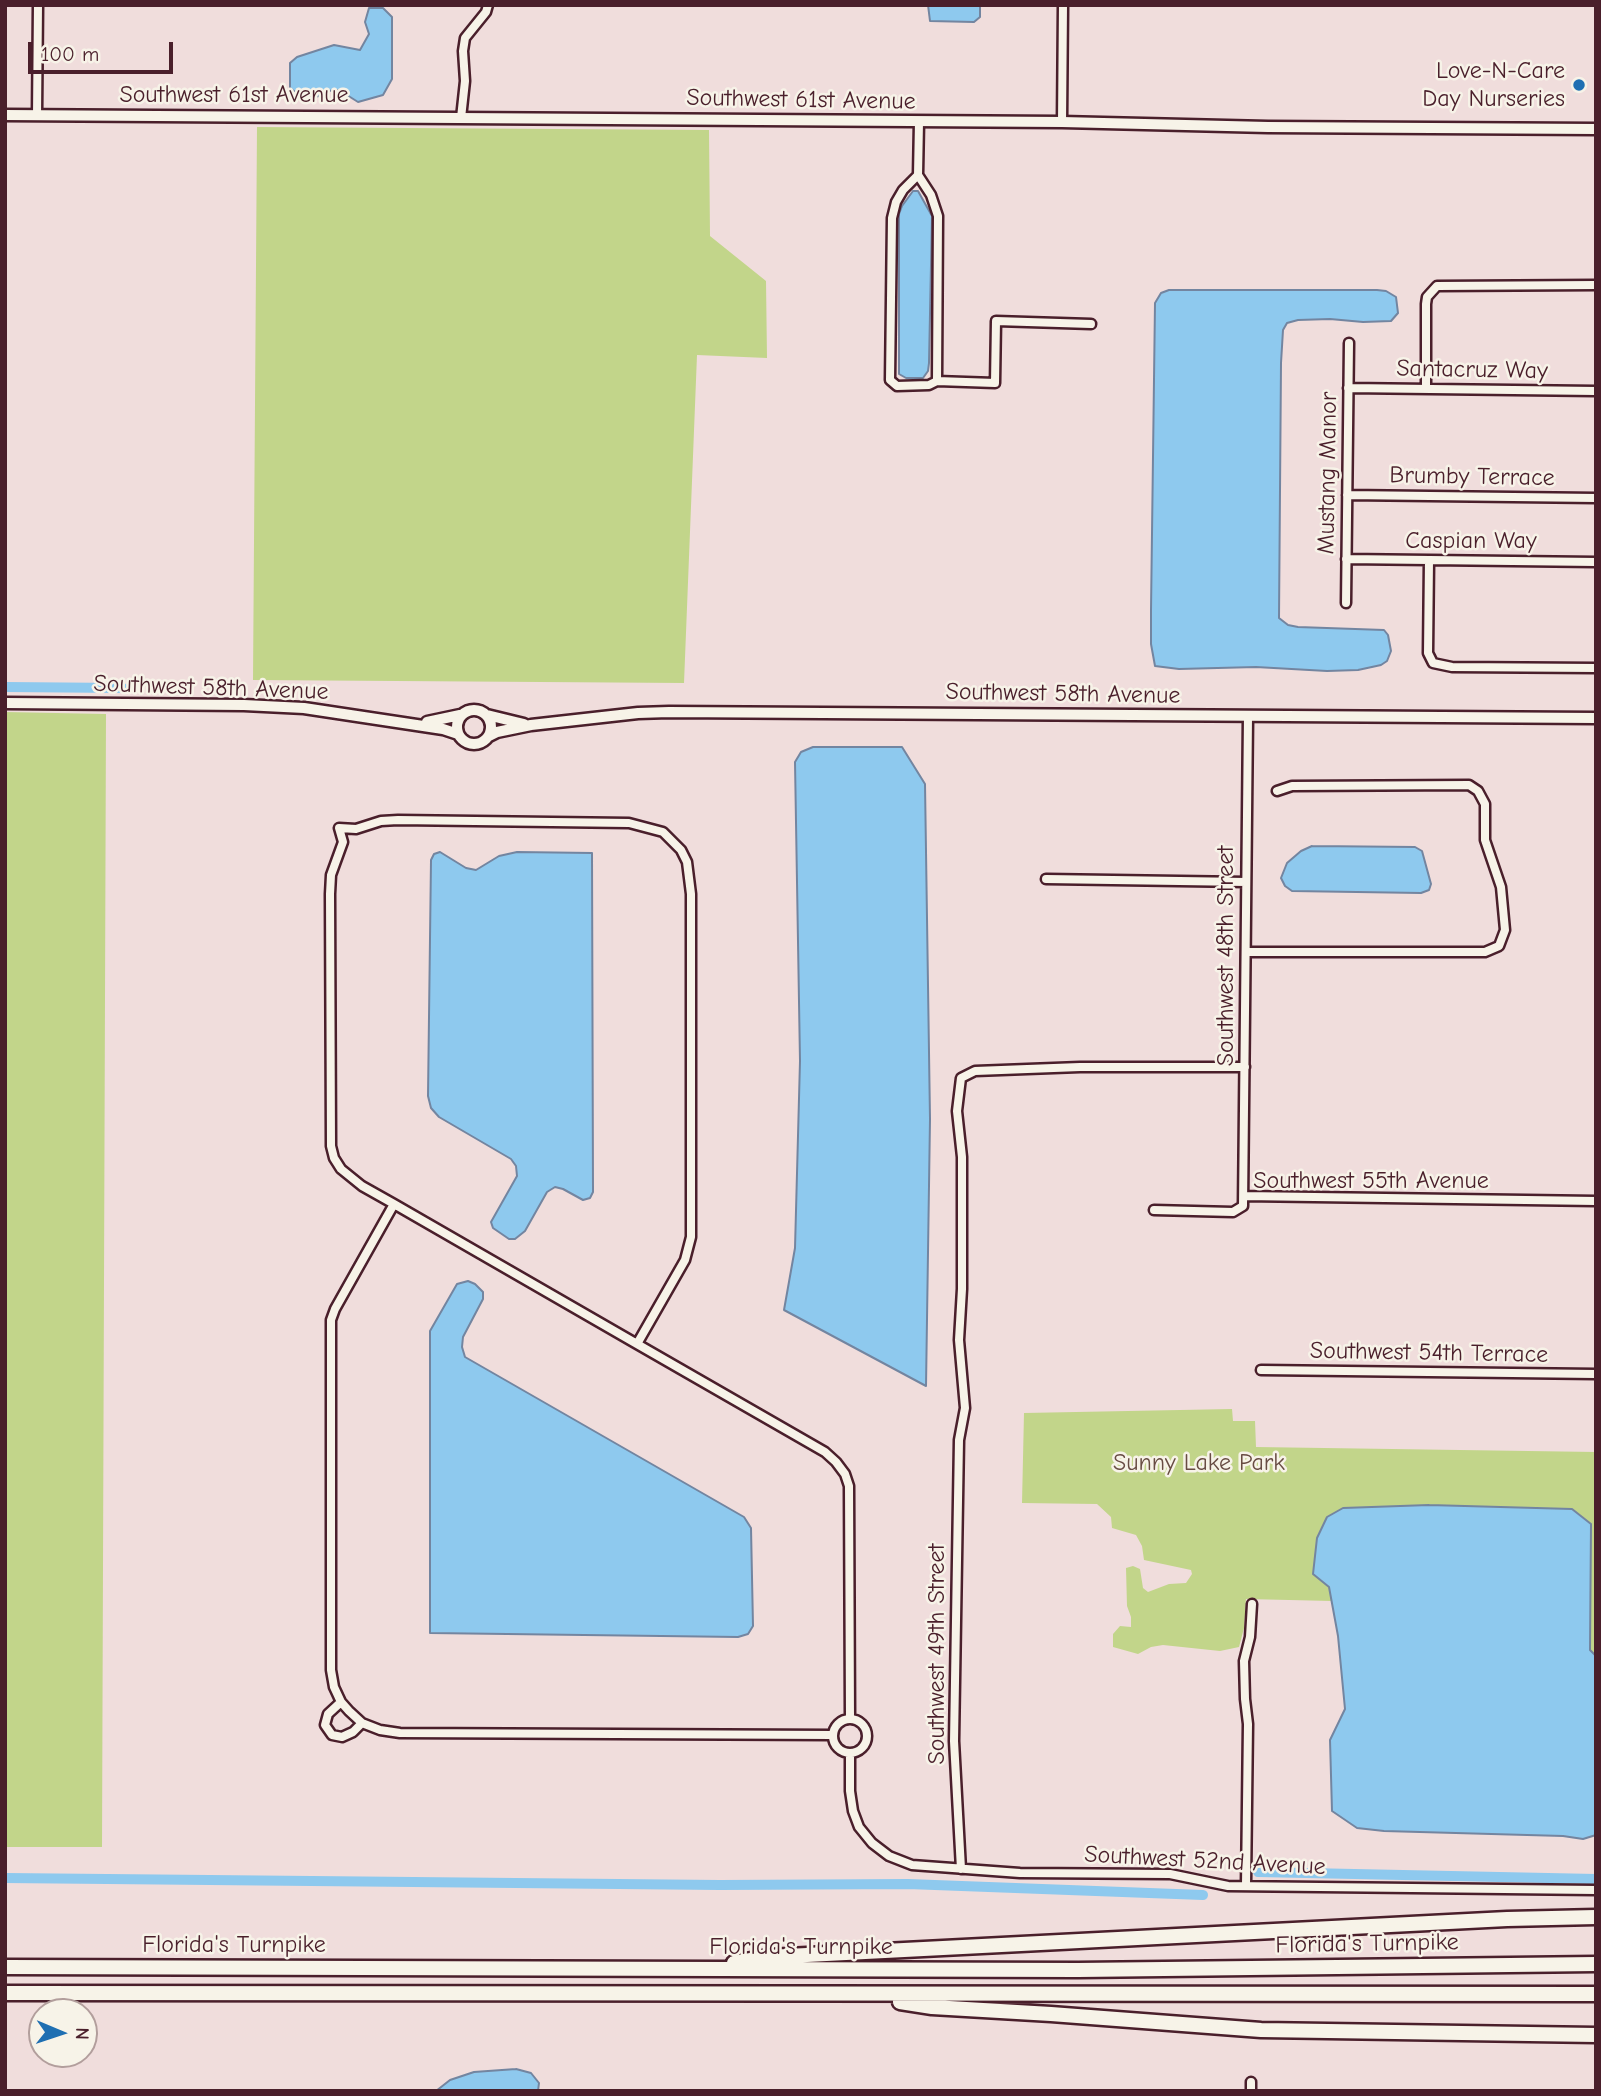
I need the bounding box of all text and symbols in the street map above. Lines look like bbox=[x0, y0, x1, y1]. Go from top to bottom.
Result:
scale bar bbox=[32, 28, 177, 72]
text: 100 m bbox=[41, 42, 99, 66]
place label: Love-N-Care Day Nurseries bbox=[1422, 57, 1565, 113]
marker: Love-N-Care Day Nurseries bbox=[1571, 77, 1587, 93]
street label: Southwest 61st Avenue bbox=[119, 81, 349, 109]
street label: Southwest 61st Avenue bbox=[686, 84, 916, 116]
street label: Santacruz Way bbox=[1396, 354, 1548, 386]
street label: Mustang Manor bbox=[1312, 391, 1344, 555]
street label: Brumby Terrace bbox=[1389, 461, 1555, 493]
street label: Caspian Way bbox=[1405, 527, 1537, 555]
street label: Southwest 58th Avenue bbox=[93, 670, 329, 706]
street label: Southwest 58th Avenue bbox=[945, 678, 1181, 710]
street label: Southwest 48th Street bbox=[1212, 846, 1240, 1066]
street label: Southwest 55th Avenue bbox=[1253, 1167, 1489, 1195]
street label: Southwest 54th Terrace bbox=[1310, 1337, 1548, 1369]
park label: Sunny Lake Park bbox=[1113, 1449, 1285, 1477]
street label: Southwest 49th Street bbox=[923, 1544, 951, 1764]
street label: Southwest 52nd Avenue bbox=[1084, 1840, 1326, 1882]
street label: Florida's Turnpike bbox=[1275, 1928, 1459, 1960]
street label: Florida's Turnpike bbox=[142, 1931, 326, 1959]
street label: Florida's Turnpike bbox=[709, 1933, 893, 1961]
north arrow bbox=[28, 1998, 98, 2068]
text: N bbox=[71, 2027, 93, 2040]

